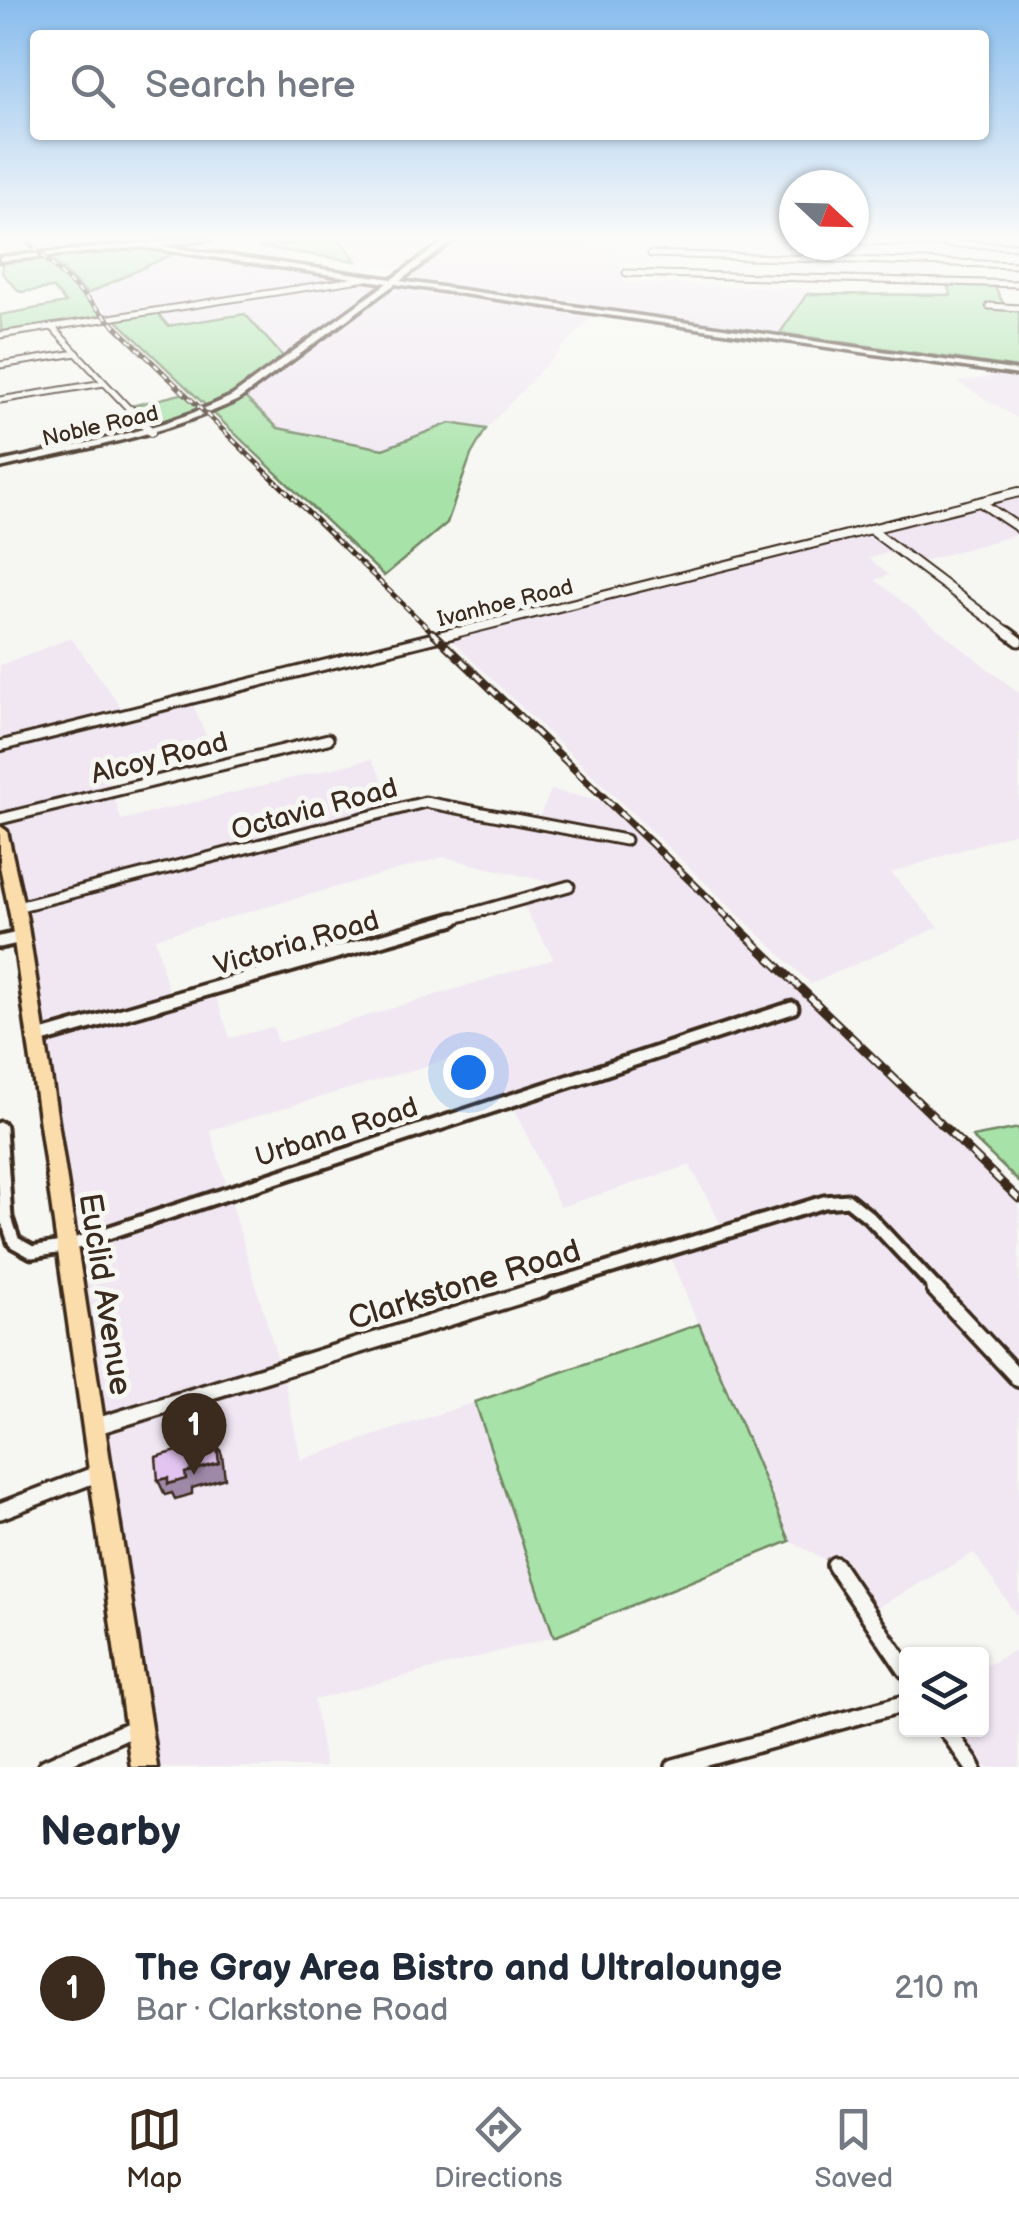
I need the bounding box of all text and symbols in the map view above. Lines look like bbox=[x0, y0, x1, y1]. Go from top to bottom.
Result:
search box bbox=[30, 30, 989, 140]
icon: search bbox=[65, 58, 120, 113]
text: Search here bbox=[145, 63, 356, 108]
north arrow bbox=[779, 170, 869, 260]
street label: Noble Road bbox=[40, 400, 161, 453]
street label: Ivanhoe Road bbox=[435, 574, 576, 633]
street label: Alcoy Road bbox=[88, 726, 231, 791]
street label: Octavia Road bbox=[228, 771, 401, 847]
street label: Victoria Road bbox=[210, 904, 383, 983]
your location bbox=[443, 1047, 494, 1098]
street label: Urbana Road bbox=[251, 1091, 422, 1174]
street label: Euclid Avenue bbox=[69, 1190, 140, 1398]
street label: Clarkstone Road bbox=[344, 1232, 585, 1339]
pin: 1 bbox=[162, 1392, 226, 1475]
map controls bbox=[899, 1647, 989, 1737]
button: layers bbox=[899, 1647, 989, 1737]
text: Nearby bbox=[40, 1807, 180, 1858]
text: The Gray Area Bistro and Ultralounge bbox=[135, 1946, 782, 1991]
text: 1 bbox=[66, 1969, 79, 2008]
text: 210 m bbox=[894, 1969, 979, 2008]
text: Bar · Clarkstone Road bbox=[135, 1991, 448, 2030]
tab: Map bbox=[126, 2102, 182, 2195]
tab: Directions bbox=[434, 2102, 563, 2195]
tab: Saved bbox=[815, 2102, 893, 2195]

